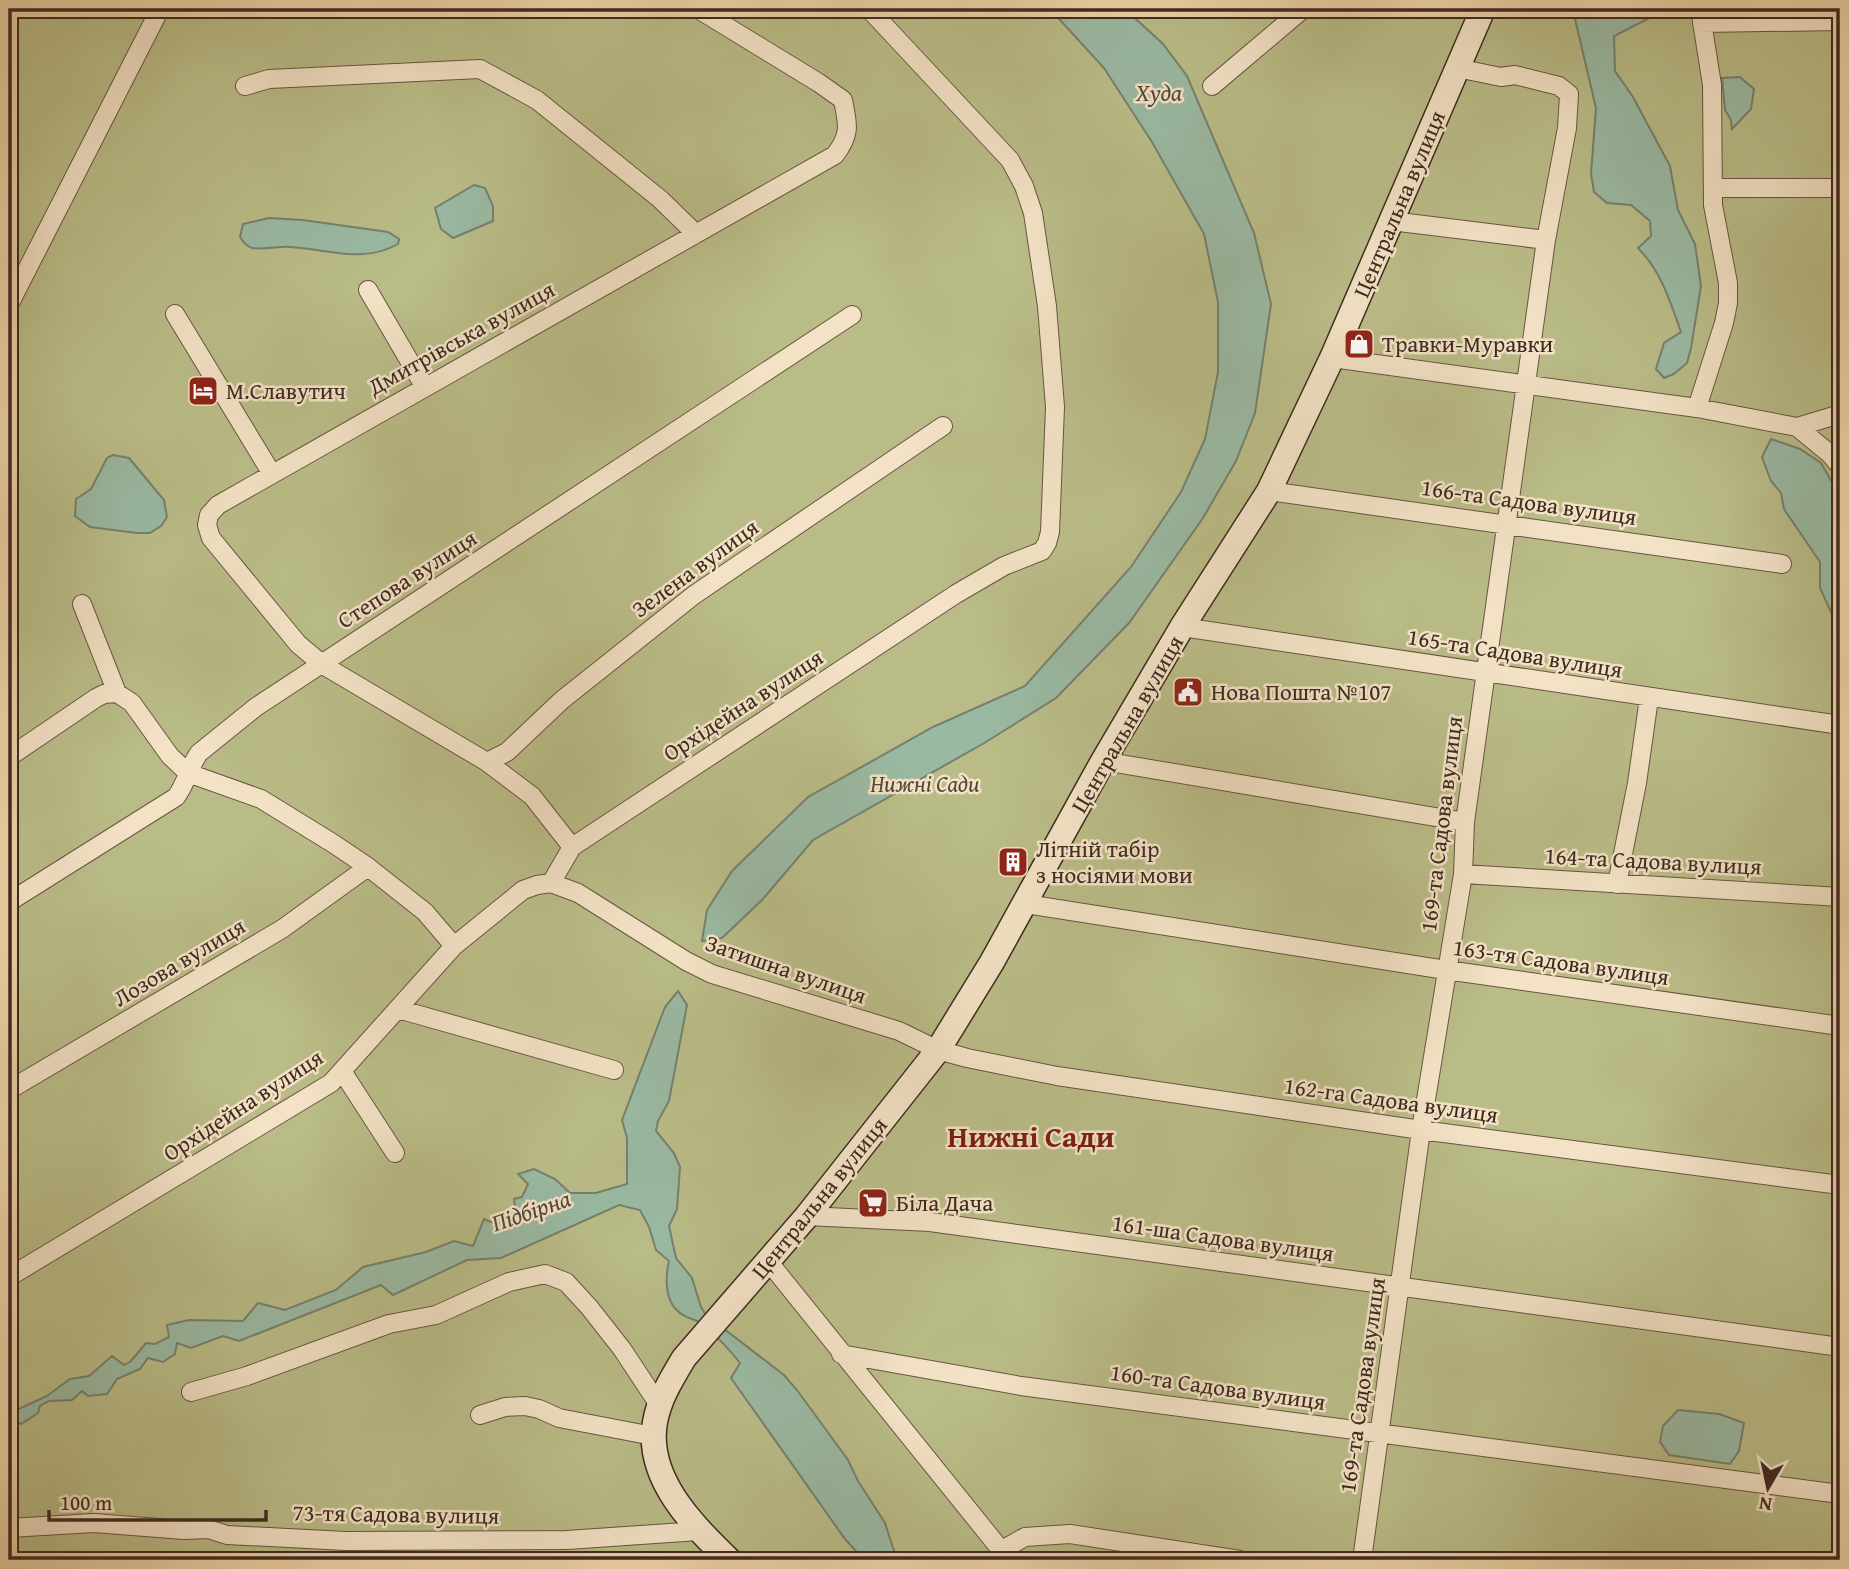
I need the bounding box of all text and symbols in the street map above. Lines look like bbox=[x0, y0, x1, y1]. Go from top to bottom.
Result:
water label: Худа bbox=[1135, 75, 1182, 110]
street label: Центральна вулиця bbox=[1344, 105, 1453, 302]
street label: Дмитрівська вулиця bbox=[360, 272, 561, 403]
shop icon: Травки-Муравки bbox=[1342, 327, 1376, 361]
place label: Травки-Муравки bbox=[1382, 327, 1553, 360]
hotel icon: М.Славутич bbox=[186, 374, 220, 408]
place label: М.Славутич bbox=[226, 374, 346, 407]
street label: 166-та Садова вулиця bbox=[1419, 470, 1639, 533]
street label: Зелена вулиця bbox=[625, 510, 765, 625]
street label: Степова вулиця bbox=[331, 521, 483, 636]
street label: 165-та Садова вулиця bbox=[1405, 619, 1625, 686]
street label: Центральна вулиця bbox=[1062, 628, 1191, 819]
street label: Орхідейна вулиця bbox=[656, 640, 830, 769]
public building icon: Нова Пошта №107 bbox=[1171, 675, 1205, 709]
place label: Нова Пошта №107 bbox=[1211, 675, 1391, 708]
street label: 169-та Садова вулиця bbox=[1411, 714, 1470, 934]
park label: Нижні Сади bbox=[870, 767, 980, 800]
place label: Літній табір з носіями мови bbox=[1036, 832, 1193, 891]
street label: 164-та Садова вулиця bbox=[1544, 838, 1763, 883]
building icon: Літній табір з носіями мови bbox=[996, 845, 1030, 879]
street label: Лозова вулиця bbox=[106, 909, 252, 1014]
street label: Затишна вулиця bbox=[701, 926, 871, 1012]
street label: 163-тя Садова вулиця bbox=[1451, 930, 1672, 993]
street label: Орхідейна вулиця bbox=[156, 1040, 330, 1169]
street label: 162-га Садова вулиця bbox=[1282, 1068, 1501, 1131]
street label: Центральна вулиця bbox=[743, 1109, 895, 1286]
district label: Нижні Сади bbox=[947, 1114, 1115, 1158]
water label: Підбірна bbox=[486, 1181, 575, 1240]
supermarket icon: Біла Дача bbox=[856, 1186, 890, 1220]
place label: Біла Дача bbox=[896, 1186, 993, 1219]
street label: 161-ша Садова вулиця bbox=[1110, 1206, 1336, 1269]
street label: 169-та Садова вулиця bbox=[1330, 1275, 1393, 1495]
street label: 160-та Садова вулиця bbox=[1108, 1355, 1328, 1418]
north arrow bbox=[1734, 1454, 1804, 1524]
scale bar bbox=[49, 1478, 266, 1522]
text: 100 m bbox=[60, 1487, 112, 1518]
text: N bbox=[1757, 1490, 1774, 1520]
street label: 73-тя Садова вулиця bbox=[292, 1495, 500, 1532]

